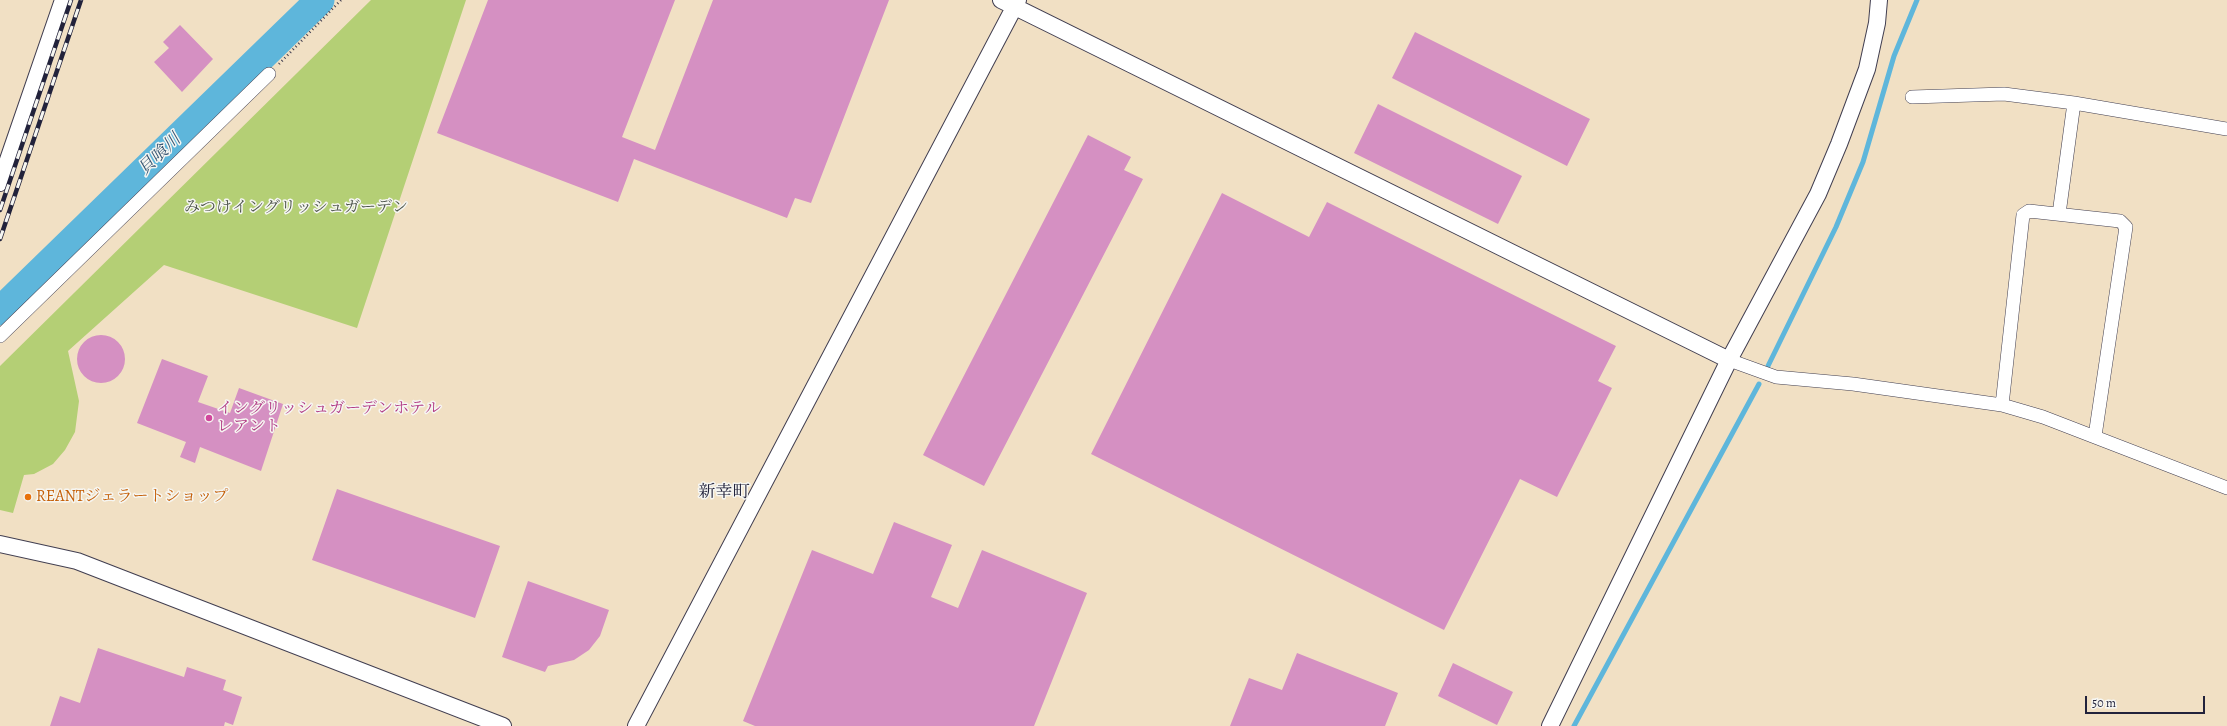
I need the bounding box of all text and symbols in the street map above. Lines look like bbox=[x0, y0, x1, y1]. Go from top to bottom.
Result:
water label: 貝喰川 bbox=[135, 130, 185, 180]
park label: みつけイングリッシュガーデン bbox=[184, 198, 408, 218]
place label: イングリッシュガーデンホテル レアント bbox=[217, 399, 441, 437]
marker: イングリッシュガーデンホテル レアント bbox=[204, 413, 214, 423]
district label: 新幸町 bbox=[699, 483, 749, 503]
place label: REANTジェラートショップ bbox=[36, 487, 228, 507]
marker: REANTジェラートショップ bbox=[23, 492, 33, 502]
scale bar bbox=[2087, 688, 2207, 714]
text: 50 m bbox=[2092, 695, 2116, 711]

